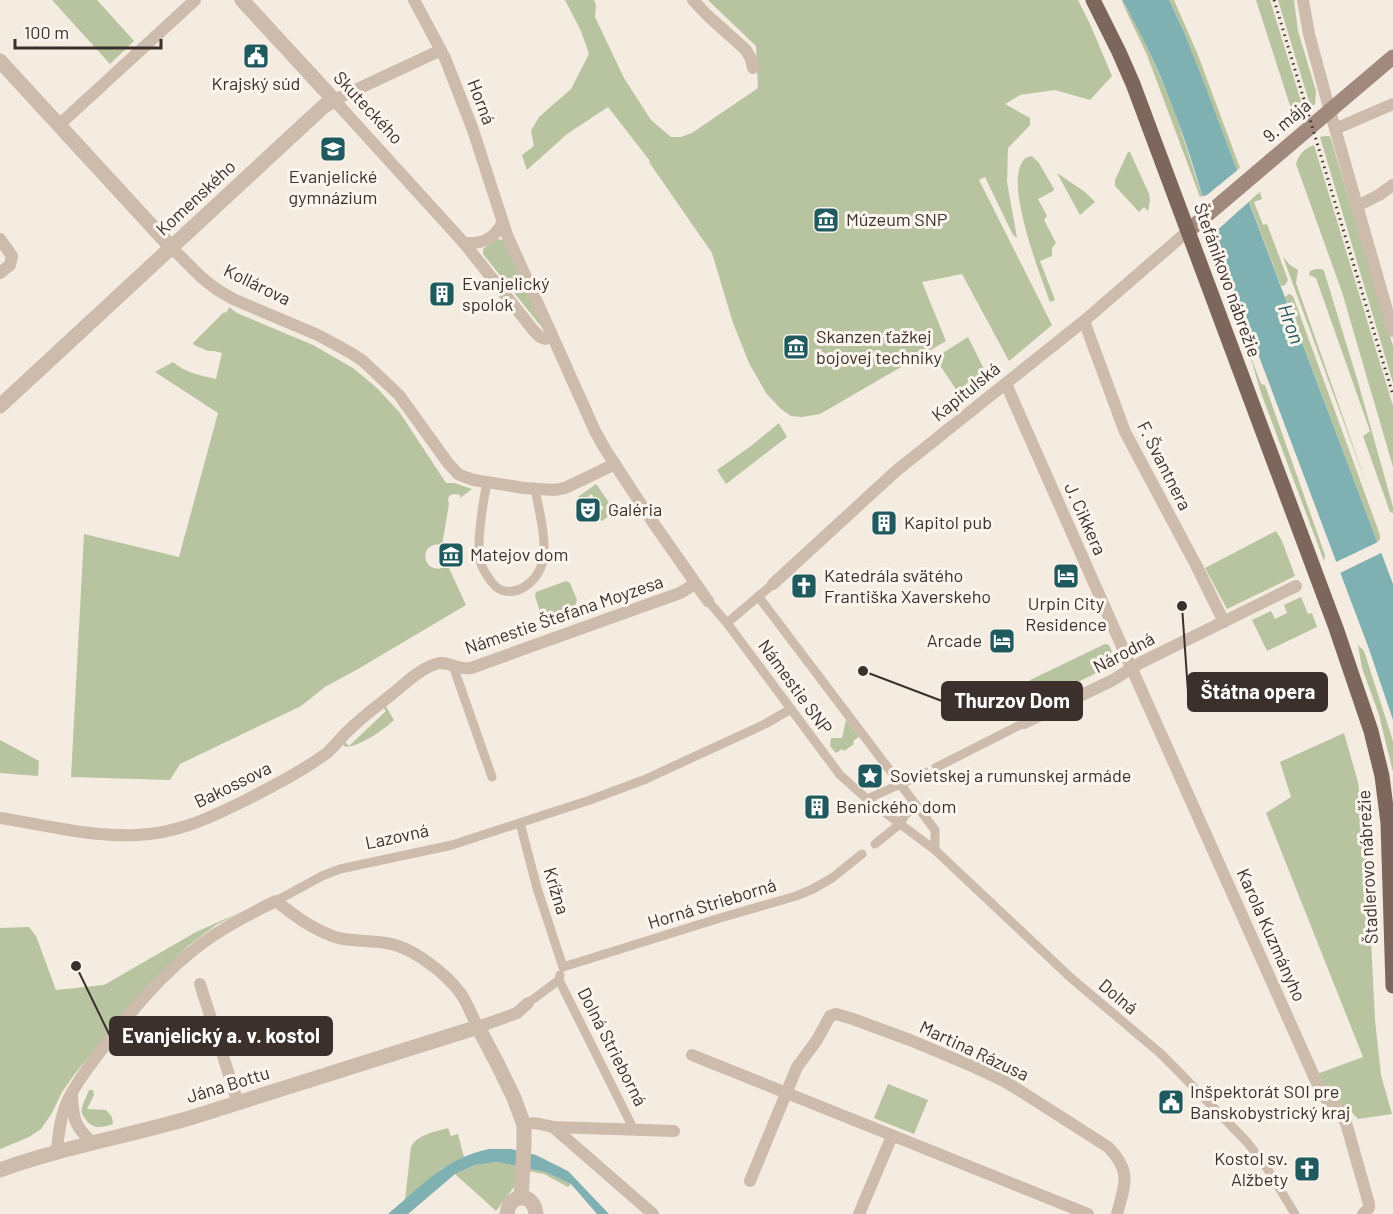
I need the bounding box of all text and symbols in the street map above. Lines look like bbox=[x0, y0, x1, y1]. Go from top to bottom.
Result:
scale bar bbox=[15, 12, 160, 50]
text: 100 m bbox=[24, 21, 69, 43]
public building icon: Krajský súd bbox=[241, 41, 271, 71]
street label: Skuteckého bbox=[329, 66, 408, 148]
place label: Krajský súd bbox=[212, 72, 300, 94]
street label: Horná bbox=[463, 76, 501, 128]
street label: 9. mája bbox=[1258, 94, 1315, 147]
school or university icon: Evanjelické gymnázium bbox=[318, 134, 348, 164]
street label: Komenského bbox=[151, 155, 240, 240]
place label: Evanjelické gymnázium bbox=[289, 165, 377, 208]
street label: Štefánikovo nábrežie bbox=[1190, 200, 1266, 360]
museum icon: Múzeum SNP bbox=[811, 205, 841, 235]
place label: Múzeum SNP bbox=[846, 208, 947, 230]
street label: Kollárova bbox=[220, 259, 294, 310]
place label: Evanjelický spolok bbox=[462, 272, 550, 315]
building icon: Evanjelický spolok bbox=[427, 279, 457, 309]
water label: Hron bbox=[1274, 300, 1310, 347]
place label: Skanzen ťažkej bojovej techniky bbox=[816, 325, 942, 368]
museum icon: Skanzen ťažkej bojovej techniky bbox=[781, 332, 811, 362]
street label: Kapitulská bbox=[927, 357, 1004, 425]
street label: F. Švantnera bbox=[1133, 417, 1197, 514]
street label: J. Cikkera bbox=[1060, 479, 1112, 558]
theatre icon: Galéria bbox=[573, 495, 603, 525]
place label: Galéria bbox=[608, 498, 662, 520]
building icon: Kapitol pub bbox=[869, 508, 899, 538]
place label: Kapitol pub bbox=[904, 511, 992, 533]
museum icon: Matejov dom bbox=[436, 540, 466, 570]
place label: Matejov dom bbox=[470, 543, 568, 565]
hotel icon: Urpin City Residence bbox=[1051, 561, 1081, 591]
place label: Katedrála svätého Františka Xaverskeho bbox=[824, 564, 991, 607]
street label: Námestie Štefana Moyzesa bbox=[462, 570, 666, 658]
church icon: Katedrála svätého Františka Xaverskeho bbox=[789, 571, 819, 601]
place label: Urpin City Residence bbox=[1025, 592, 1107, 635]
hotel icon: Arcade bbox=[987, 626, 1017, 656]
street label: Národná bbox=[1089, 627, 1158, 677]
place label: Arcade bbox=[927, 629, 982, 651]
street label: Námestie SNP bbox=[754, 635, 838, 738]
callout: Štátna opera bbox=[1188, 673, 1327, 711]
text: Štátna opera bbox=[1201, 679, 1315, 703]
callout: Thurzov Dom bbox=[942, 682, 1082, 720]
text: Thurzov Dom bbox=[954, 688, 1070, 712]
street label: Bakossova bbox=[190, 756, 275, 812]
place icon: Sovietskej a rumunskej armáde bbox=[855, 761, 885, 791]
place label: Sovietskej a rumunskej armáde bbox=[890, 764, 1131, 786]
street label: Štadlerovo nábrežie bbox=[1352, 789, 1382, 945]
building icon: Benického dom bbox=[802, 792, 832, 822]
place label: Benického dom bbox=[836, 795, 956, 817]
street label: Lazovná bbox=[363, 819, 431, 853]
street label: Krížna bbox=[539, 864, 575, 917]
street label: Karola Kuzmányho bbox=[1233, 865, 1311, 1005]
street label: Horná Strieborná bbox=[645, 873, 779, 933]
street label: Dolná bbox=[1095, 974, 1143, 1019]
street label: Dolná Strieborná bbox=[574, 983, 652, 1110]
street label: Martina Rázusa bbox=[916, 1015, 1033, 1085]
callout: Evanjelický a. v. kostol bbox=[110, 1017, 332, 1055]
text: Evanjelický a. v. kostol bbox=[122, 1023, 320, 1047]
street label: Jána Bottu bbox=[183, 1061, 272, 1107]
place label: Inšpektorát SOI pre Banskobystrický kraj bbox=[1190, 1080, 1350, 1123]
public building icon: Inšpektorát SOI pre Banskobystrický kraj bbox=[1156, 1087, 1186, 1117]
place label: Kostol sv. Alžbety bbox=[1214, 1147, 1288, 1190]
church icon: Kostol sv. Alžbety bbox=[1292, 1154, 1322, 1184]

